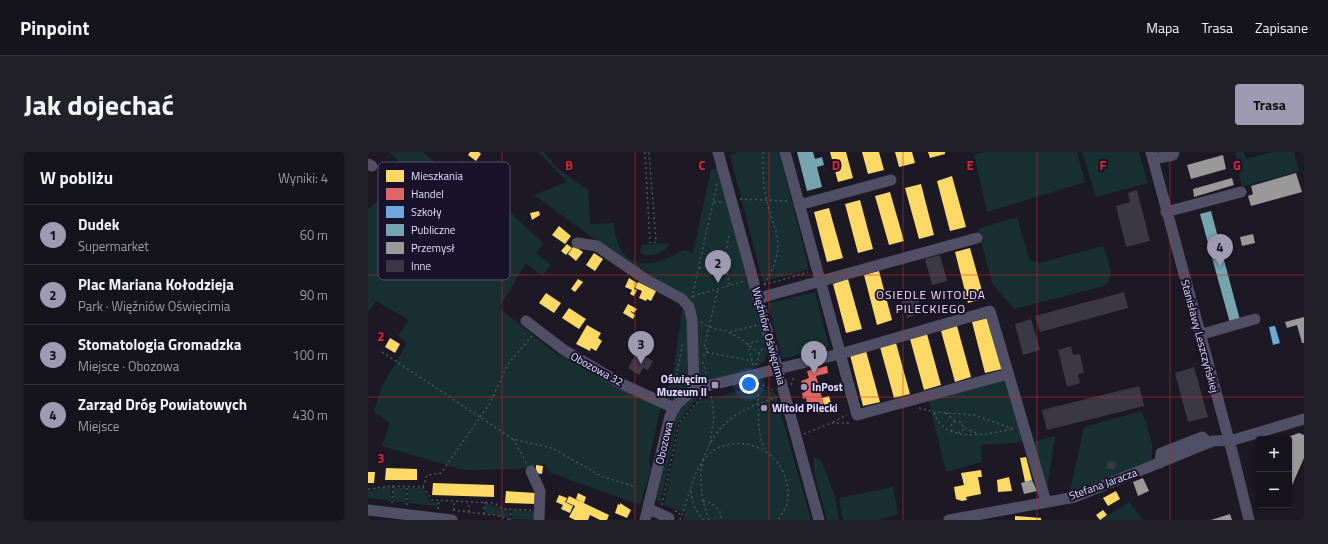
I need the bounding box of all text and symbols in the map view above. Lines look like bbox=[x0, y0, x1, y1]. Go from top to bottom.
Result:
text: Pinpoint bbox=[20, 13, 89, 42]
text: Mapa bbox=[1146, 17, 1179, 38]
text: Trasa bbox=[1201, 17, 1233, 38]
text: Zapisane bbox=[1255, 17, 1308, 38]
text: Jak dojechać bbox=[24, 83, 174, 126]
button: Trasa bbox=[1235, 84, 1304, 125]
text: B bbox=[565, 155, 573, 175]
text: C bbox=[698, 155, 706, 175]
text: D bbox=[832, 155, 840, 175]
text: E bbox=[966, 155, 974, 175]
text: F bbox=[1100, 155, 1107, 175]
text: G bbox=[1233, 155, 1241, 175]
legend bbox=[378, 162, 510, 280]
text: W pobliżu bbox=[40, 165, 113, 191]
text: Wyniki: 4 bbox=[278, 168, 328, 188]
text: Mieszkania bbox=[411, 168, 463, 184]
text: Handel bbox=[411, 186, 444, 202]
text: Szkoły bbox=[411, 204, 442, 220]
text: Dudek bbox=[78, 213, 119, 236]
text: Publiczne bbox=[411, 222, 456, 238]
text: 1 bbox=[49, 225, 57, 245]
text: 60 m bbox=[300, 225, 328, 245]
pin: 4 bbox=[1207, 234, 1233, 267]
text: Supermarket bbox=[78, 236, 149, 256]
text: Przemysł bbox=[411, 240, 455, 256]
pin: 2 bbox=[705, 250, 731, 283]
text: Inne bbox=[411, 258, 432, 274]
text: Plac Mariana Kołodzieja bbox=[78, 273, 234, 296]
street label: Stanisławy Leszczyńskiej bbox=[1177, 278, 1223, 394]
text: 2 bbox=[49, 285, 57, 305]
text: 90 m bbox=[300, 285, 328, 305]
street label: Więźniów Oświęcimia bbox=[748, 285, 790, 387]
district label: OSIEDLE WITOLDA PILECKIEGO bbox=[876, 285, 986, 318]
text: Park · Więźniów Oświęcimia bbox=[78, 296, 230, 316]
text: 2 bbox=[377, 326, 385, 346]
pin: 3 bbox=[628, 331, 654, 364]
text: Stomatologia Gromadzka bbox=[78, 333, 242, 356]
pin: 1 bbox=[801, 341, 827, 374]
text: 3 bbox=[49, 345, 57, 365]
text: 100 m bbox=[292, 345, 328, 365]
street label: Obozowa 32 bbox=[568, 348, 626, 390]
text: Miejsce · Obozowa bbox=[78, 356, 179, 376]
place label: Oświęcim Muzeum II bbox=[657, 371, 707, 400]
your location bbox=[739, 374, 759, 394]
place label: InPost bbox=[812, 379, 843, 395]
marker: Oświęcim Muzeum II bbox=[710, 380, 720, 390]
marker: InPost bbox=[799, 382, 809, 392]
text: Zarząd Dróg Powiatowych bbox=[78, 393, 247, 416]
place label: Witold Pilecki bbox=[772, 400, 838, 416]
marker: Witold Pilecki bbox=[759, 403, 769, 413]
text: 4 bbox=[49, 405, 57, 425]
text: 430 m bbox=[292, 405, 328, 425]
text: Miejsce bbox=[78, 416, 119, 436]
street label: Obozowa bbox=[651, 420, 677, 466]
map controls bbox=[1256, 436, 1292, 508]
button: + bbox=[1256, 436, 1292, 472]
text: 3 bbox=[377, 448, 385, 468]
street label: Stefana Jaracza bbox=[1067, 464, 1140, 504]
button: − bbox=[1256, 472, 1292, 508]

